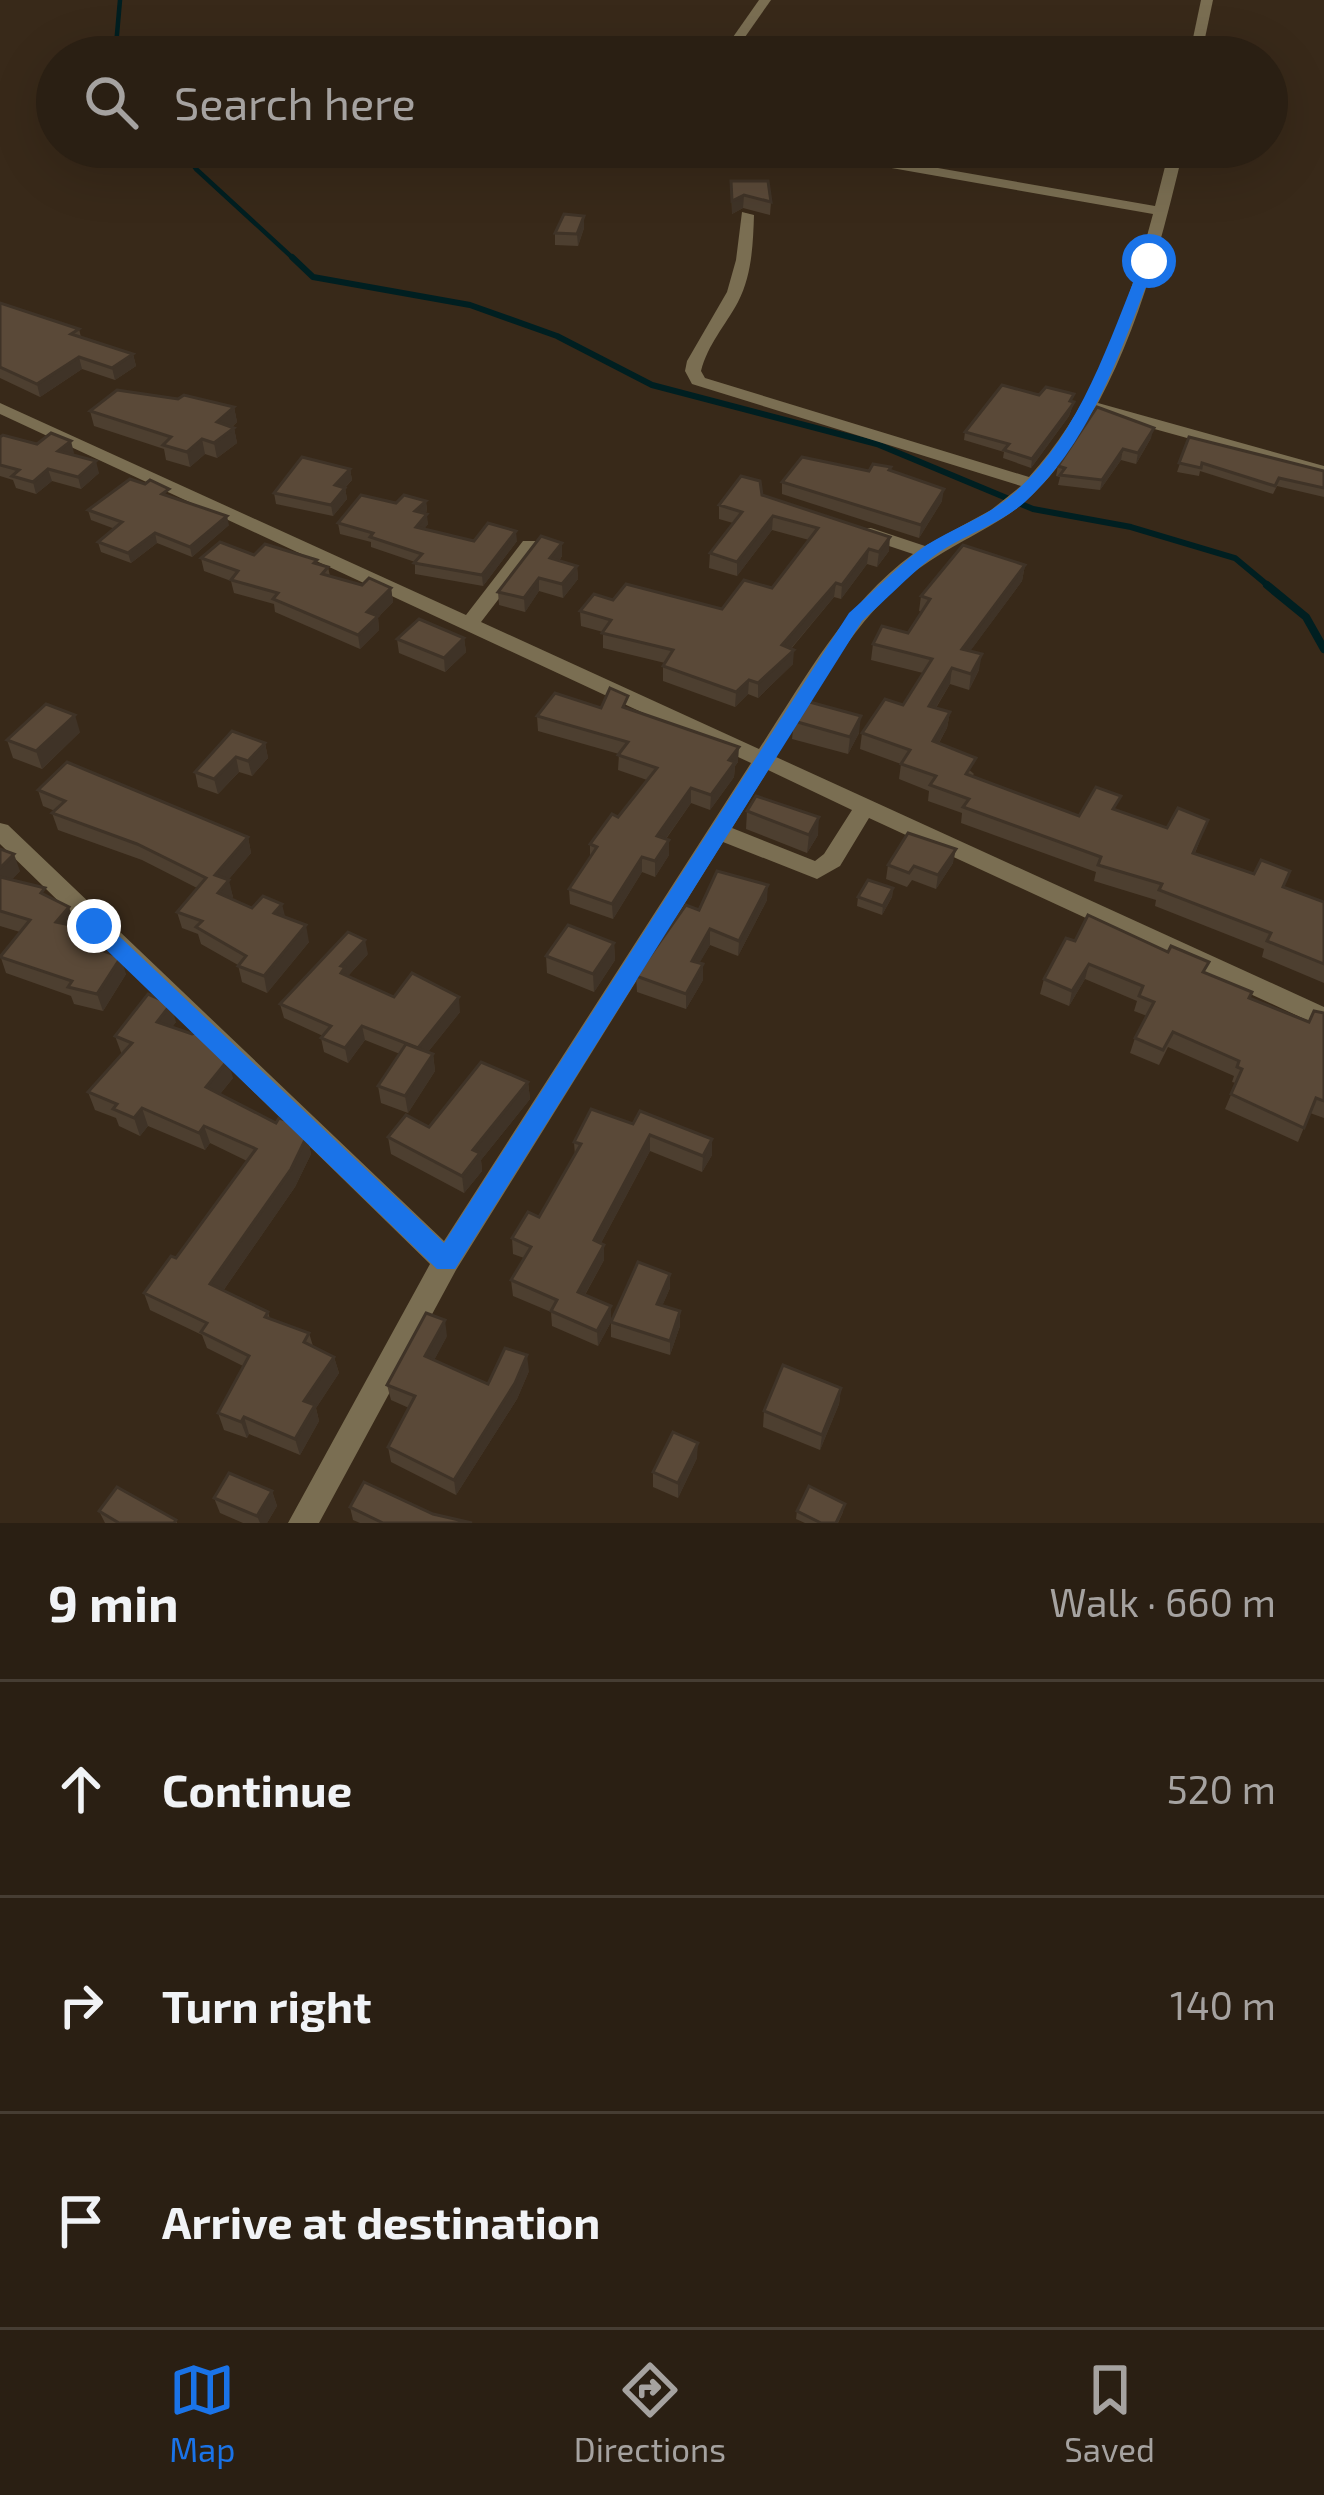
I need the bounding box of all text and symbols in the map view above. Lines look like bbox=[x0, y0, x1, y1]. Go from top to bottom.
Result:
search box bbox=[36, 36, 1288, 168]
icon: search bbox=[78, 69, 144, 135]
text: Search here bbox=[174, 75, 416, 129]
route start bbox=[1122, 234, 1176, 288]
route end bbox=[67, 899, 121, 953]
text: 9 min bbox=[48, 1571, 179, 1632]
text: Walk · 660 m bbox=[1049, 1578, 1276, 1625]
icon: ahead bbox=[48, 1756, 114, 1822]
text: Continue bbox=[162, 1762, 352, 1816]
text: 520 m bbox=[1167, 1765, 1276, 1812]
icon: right bbox=[48, 1972, 114, 2038]
text: Turn right bbox=[162, 1978, 371, 2032]
text: 140 m bbox=[1170, 1981, 1276, 2028]
icon: arrive bbox=[48, 2188, 114, 2254]
text: Arrive at destination bbox=[162, 2194, 600, 2248]
tab: Map bbox=[169, 2357, 235, 2469]
tab: Directions bbox=[574, 2357, 726, 2469]
tab: Saved bbox=[1064, 2357, 1155, 2469]

